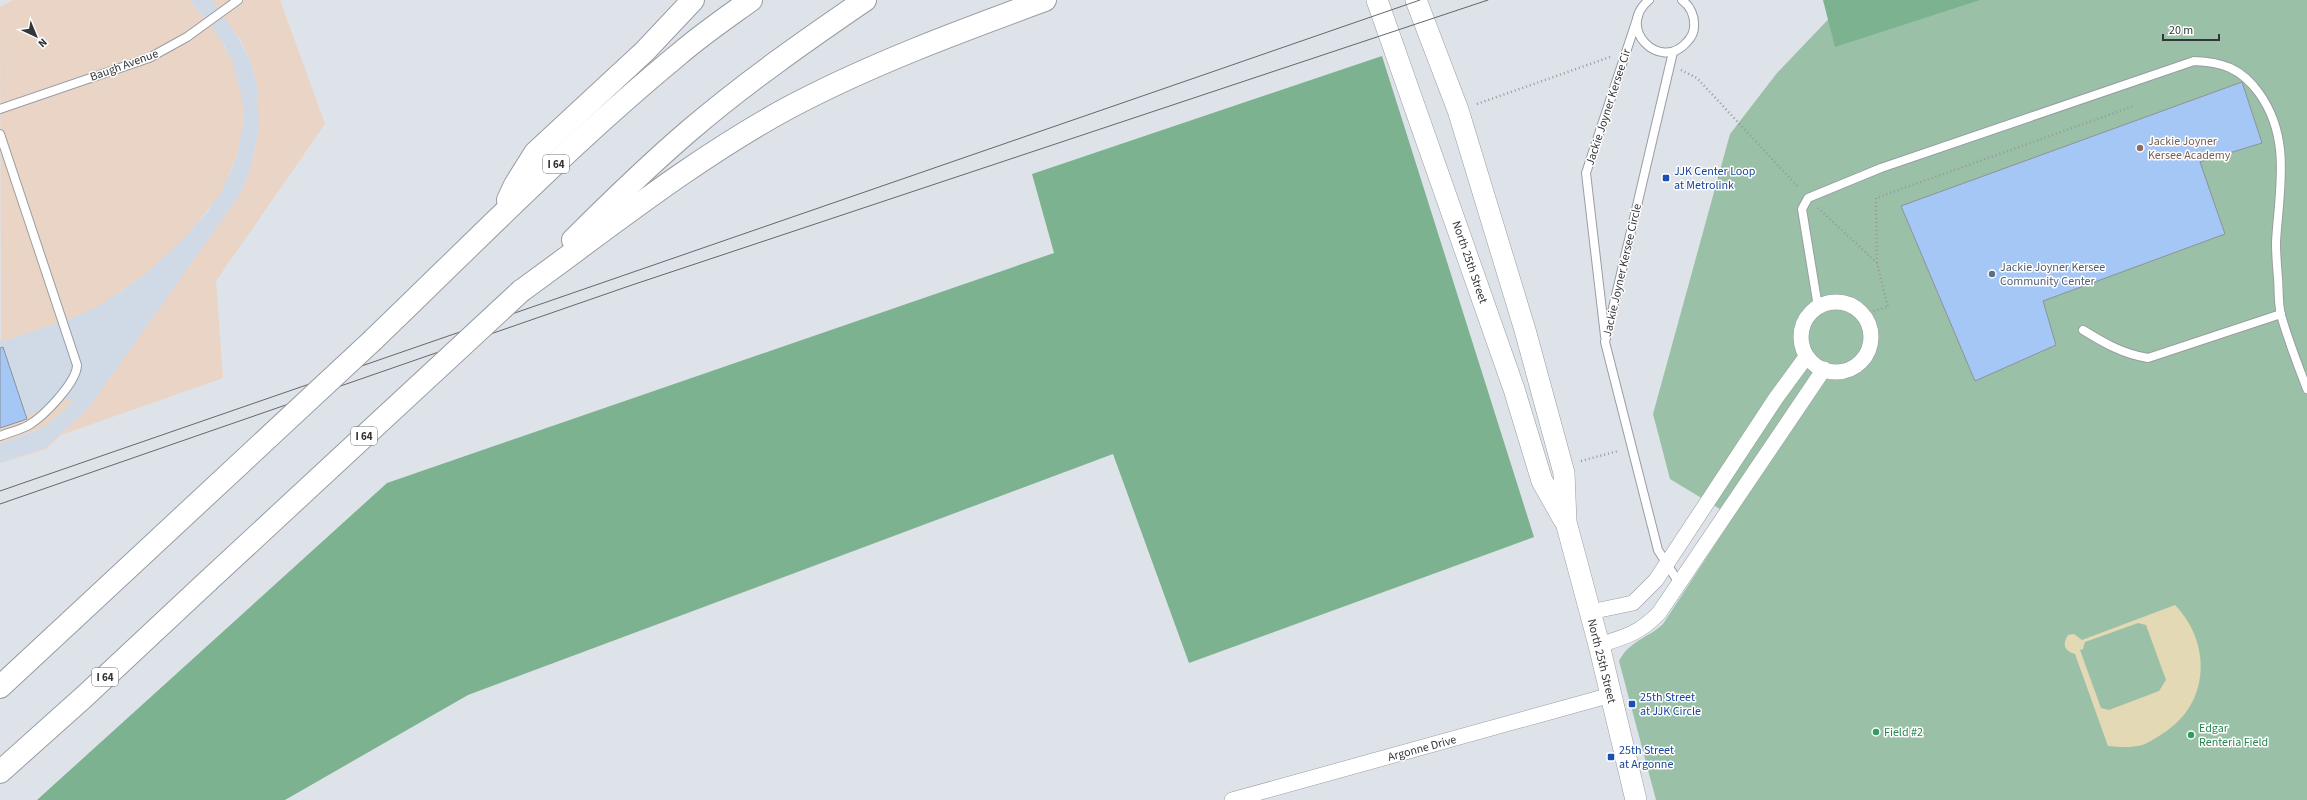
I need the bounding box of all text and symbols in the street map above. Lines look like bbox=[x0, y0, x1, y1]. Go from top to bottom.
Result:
north arrow bbox=[16, 16, 56, 56]
scale bar bbox=[2163, 16, 2219, 42]
text: 20 m bbox=[2169, 22, 2193, 39]
text: N bbox=[35, 35, 50, 51]
street label: Baugh Avenue bbox=[88, 45, 161, 86]
street label: Jackie Joyner Kersee Cir bbox=[1582, 46, 1636, 168]
place label: Jackie Joyner Kersee Academy bbox=[2148, 133, 2231, 164]
marker: Jackie Joyner Kersee Academy bbox=[2135, 143, 2145, 153]
road number: I 64 bbox=[543, 155, 569, 173]
place label: JJK Center Loop at Metrolink bbox=[1674, 163, 1756, 194]
marker: JJK Center Loop at Metrolink bbox=[1661, 173, 1671, 183]
street label: Jackie Joyner Kersee Circle bbox=[1599, 202, 1646, 338]
street label: North 25th Street bbox=[1447, 219, 1492, 306]
place label: Jackie Joyner Kersee Community Center bbox=[2000, 259, 2105, 290]
marker: Jackie Joyner Kersee Community Center bbox=[1987, 269, 1997, 279]
road number: I 64 bbox=[351, 427, 377, 445]
street label: North 25th Street bbox=[1583, 617, 1620, 705]
road number: I 64 bbox=[92, 668, 118, 686]
place label: 25th Street at JJK Circle bbox=[1640, 689, 1701, 720]
marker: 25th Street at JJK Circle bbox=[1627, 699, 1637, 709]
place label: Edgar Renteria Field bbox=[2199, 720, 2268, 751]
place label: Field #2 bbox=[1884, 724, 1923, 741]
marker: Field #2 bbox=[1871, 727, 1881, 737]
marker: Edgar Renteria Field bbox=[2186, 730, 2196, 740]
street label: Argonne Drive bbox=[1386, 731, 1458, 766]
place label: 25th Street at Argonne bbox=[1619, 742, 1674, 773]
marker: 25th Street at Argonne bbox=[1606, 752, 1616, 762]

